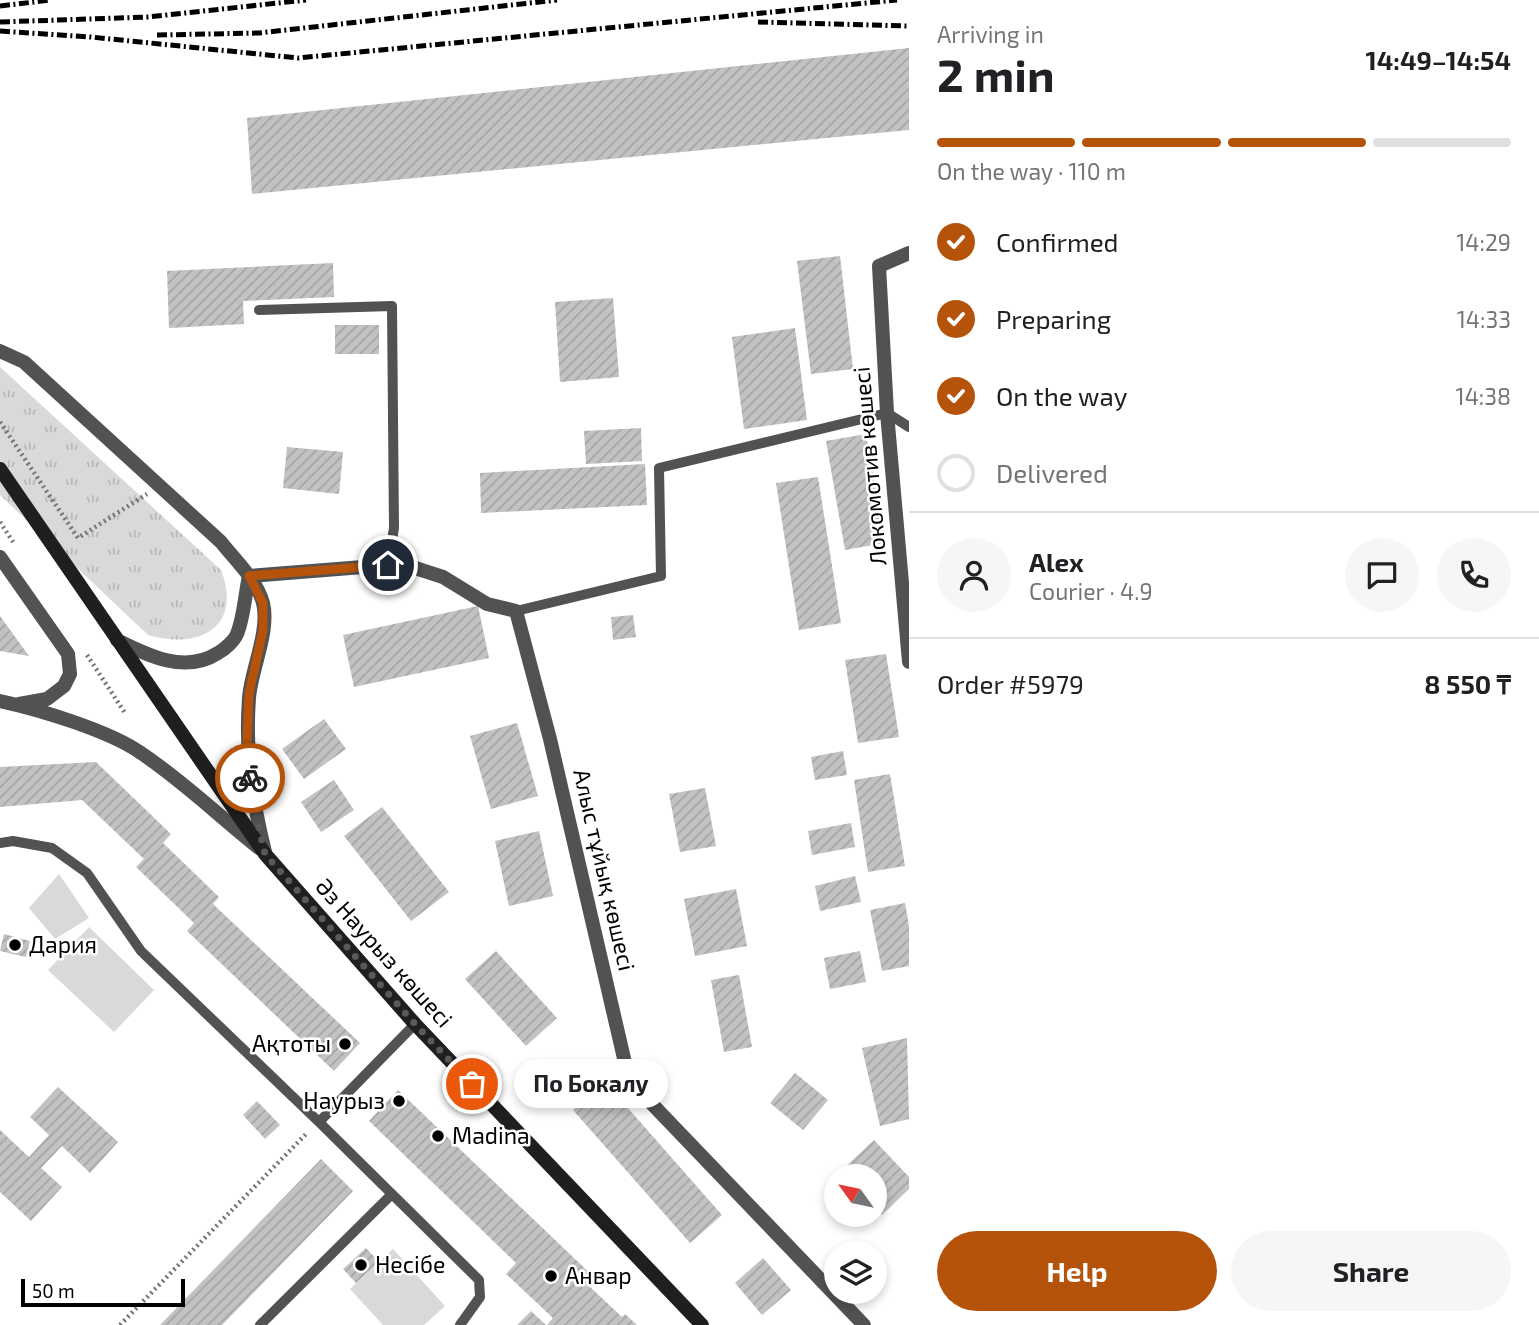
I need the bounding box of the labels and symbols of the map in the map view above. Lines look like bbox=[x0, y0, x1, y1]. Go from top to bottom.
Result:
street label: Локомотив көшесі bbox=[846, 365, 892, 567]
pin bbox=[358, 535, 418, 595]
courier bbox=[215, 743, 285, 813]
street label: Алыс тұйық көшесі bbox=[568, 766, 642, 973]
street label: Әз Наурыз көшесі bbox=[310, 872, 459, 1033]
place label: Дария bbox=[29, 930, 97, 958]
marker: Дария bbox=[7, 937, 23, 953]
place label: Ақтоты bbox=[252, 1029, 331, 1057]
marker: Ақтоты bbox=[337, 1036, 353, 1052]
pin bbox=[442, 1054, 502, 1114]
callout: По Бокалу bbox=[514, 1060, 668, 1108]
place label: Наурыз bbox=[303, 1086, 385, 1115]
marker: Наурыз bbox=[391, 1093, 407, 1109]
place label: Madina bbox=[452, 1121, 530, 1149]
marker: Madina bbox=[430, 1128, 446, 1144]
north arrow bbox=[824, 1164, 887, 1227]
place label: Несібе bbox=[375, 1250, 446, 1278]
marker: Несібе bbox=[353, 1257, 369, 1273]
place label: Анвар bbox=[565, 1261, 632, 1289]
marker: Анвар bbox=[543, 1268, 559, 1284]
scale bar bbox=[21, 1276, 186, 1308]

